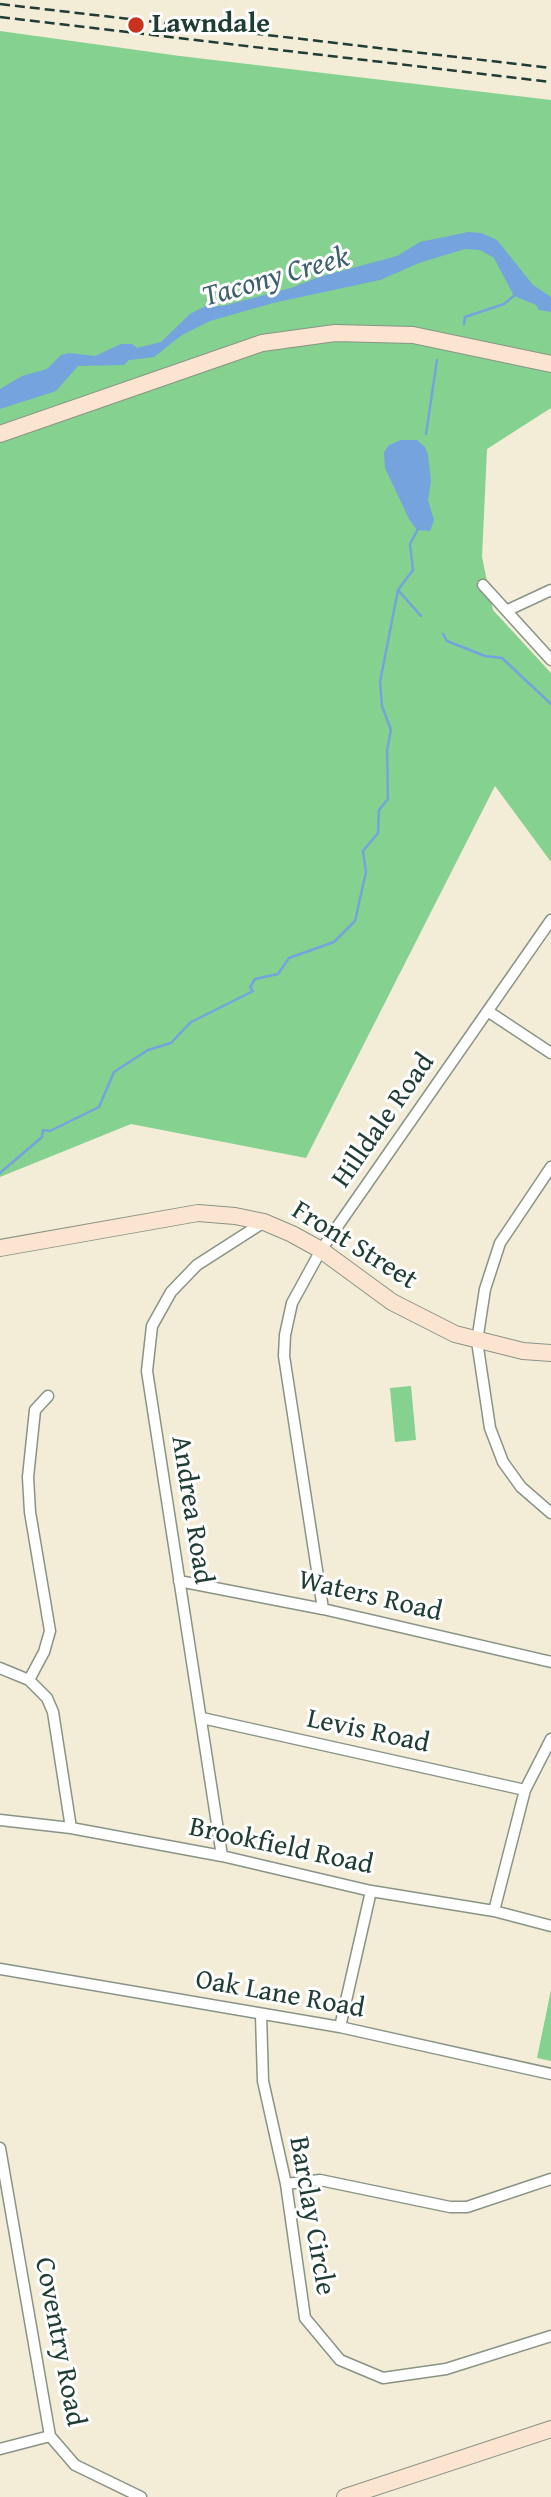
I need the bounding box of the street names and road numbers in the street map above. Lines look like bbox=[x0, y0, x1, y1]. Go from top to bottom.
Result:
street label: Hilldale Road bbox=[325, 1047, 443, 1195]
street label: Front Street bbox=[285, 1194, 423, 1298]
street label: Andrea Road bbox=[163, 1433, 219, 1587]
street label: Waters Road bbox=[295, 1564, 445, 1630]
street label: Levis Road bbox=[304, 1703, 432, 1761]
street label: Brookfield Road bbox=[186, 1811, 376, 1883]
street label: Oak Lane Road bbox=[193, 1964, 367, 2026]
street label: Barclay Circle bbox=[281, 2134, 341, 2298]
street label: Coventry Road bbox=[26, 2255, 92, 2429]

